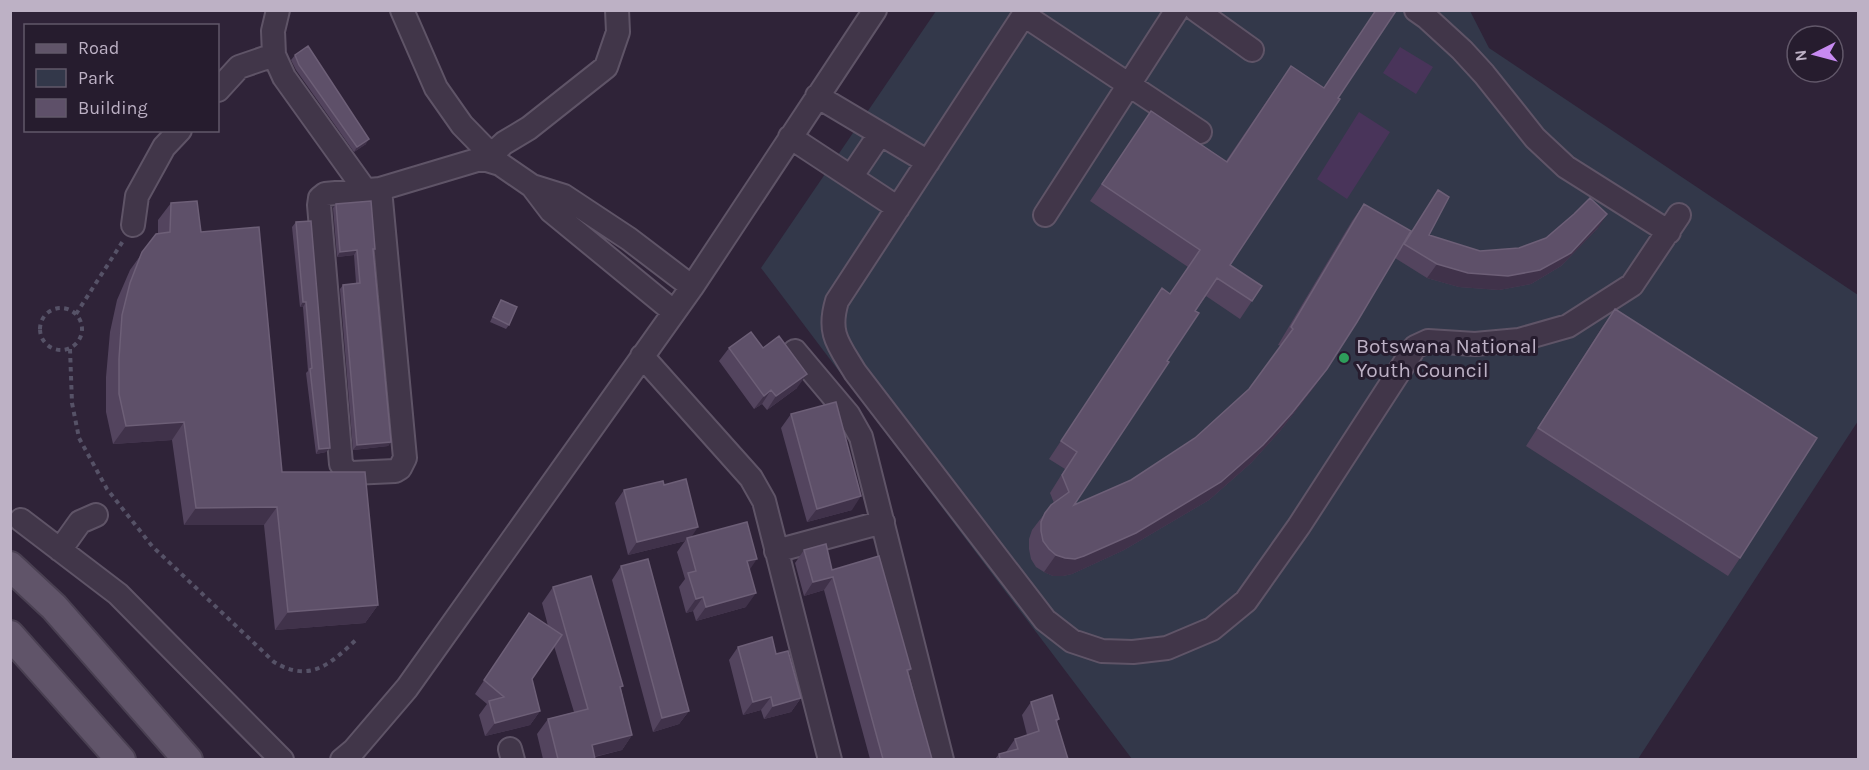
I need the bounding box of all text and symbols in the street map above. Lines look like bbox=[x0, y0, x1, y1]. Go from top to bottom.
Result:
legend bbox=[24, 24, 219, 132]
north arrow bbox=[1785, 24, 1845, 84]
text: Road bbox=[78, 37, 119, 59]
text: N bbox=[1791, 49, 1811, 62]
text: Park bbox=[78, 67, 115, 89]
text: Building bbox=[78, 97, 148, 119]
place label: Botswana National Youth Council bbox=[1356, 334, 1537, 382]
marker: Botswana National Youth Council bbox=[1337, 351, 1351, 365]

